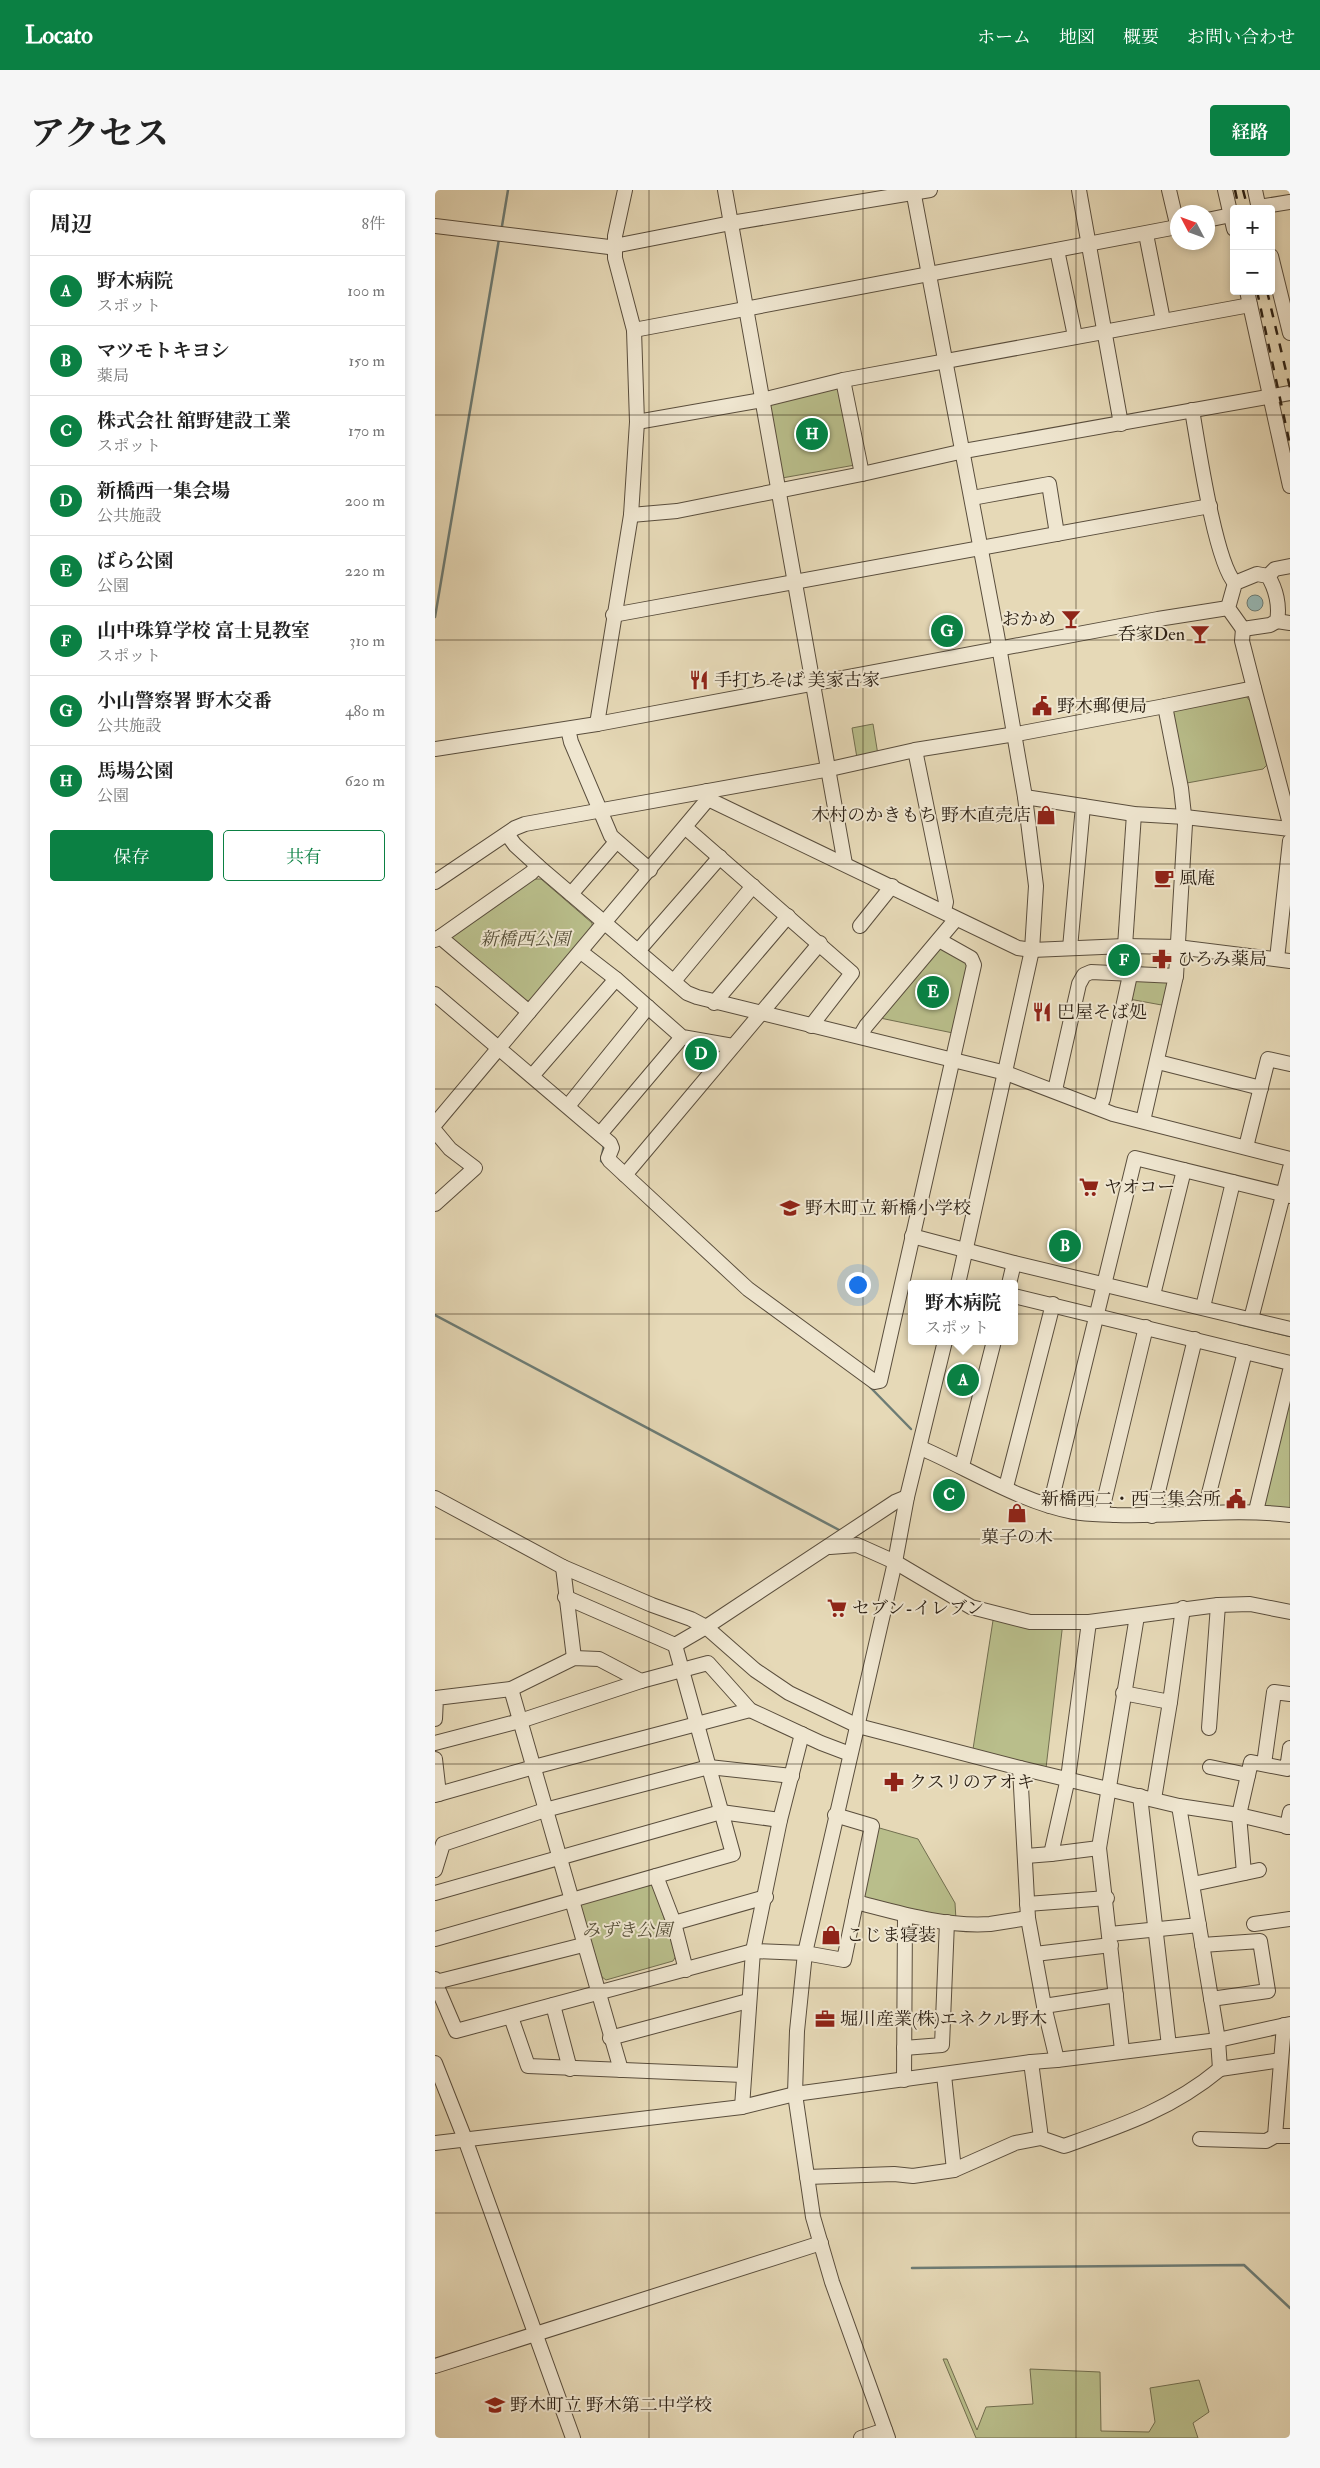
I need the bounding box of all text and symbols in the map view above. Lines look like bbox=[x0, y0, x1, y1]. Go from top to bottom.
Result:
text: Locato bbox=[25, 20, 93, 51]
text: ホーム bbox=[977, 26, 1031, 49]
text: 地図 bbox=[1059, 26, 1095, 49]
text: 概要 bbox=[1123, 26, 1159, 49]
text: お問い合わせ bbox=[1187, 26, 1295, 49]
button: 経路 bbox=[1210, 105, 1290, 156]
text: アクセス bbox=[30, 112, 169, 156]
north arrow bbox=[1170, 205, 1215, 250]
map controls bbox=[1230, 205, 1275, 295]
button: + bbox=[1230, 205, 1275, 250]
text: 周辺 bbox=[50, 211, 92, 238]
text: 8件 bbox=[361, 214, 385, 234]
button: − bbox=[1230, 250, 1275, 295]
text: 野木病院 bbox=[97, 269, 173, 293]
text: A bbox=[61, 281, 71, 301]
text: 100 m bbox=[347, 281, 385, 301]
text: スポット bbox=[97, 296, 161, 316]
text: マツモトキヨシ bbox=[97, 339, 229, 363]
text: B bbox=[61, 351, 71, 371]
text: 150 m bbox=[348, 351, 385, 371]
text: 薬局 bbox=[97, 366, 129, 386]
text: 株式会社 舘野建設工業 bbox=[97, 409, 291, 433]
pin: H bbox=[796, 415, 828, 453]
text: C bbox=[60, 421, 72, 441]
text: 170 m bbox=[348, 421, 385, 441]
text: スポット bbox=[97, 436, 161, 456]
text: 新橋西一集会場 bbox=[97, 479, 230, 503]
text: D bbox=[59, 491, 73, 511]
text: 200 m bbox=[345, 491, 385, 511]
text: 公共施設 bbox=[97, 506, 161, 526]
text: ばら公園 bbox=[97, 549, 173, 573]
text: E bbox=[60, 561, 72, 581]
text: 220 m bbox=[345, 561, 385, 581]
text: 公園 bbox=[97, 576, 129, 596]
place label: おかめ bbox=[1002, 608, 1056, 631]
bar icon: おかめ bbox=[1060, 608, 1082, 630]
pin: G bbox=[931, 612, 963, 650]
text: 山中珠算学校 富士見教室 bbox=[97, 619, 310, 643]
place label: 呑家Den bbox=[1118, 623, 1185, 646]
bar icon: 呑家Den bbox=[1189, 623, 1211, 645]
text: F bbox=[61, 631, 71, 651]
text: 310 m bbox=[349, 631, 385, 651]
text: スポット bbox=[97, 646, 161, 666]
restaurant icon: 手打ちそば 美家古家 bbox=[688, 669, 710, 691]
place label: 手打ちそば 美家古家 bbox=[714, 669, 880, 692]
text: 小山警察署 野木交番 bbox=[97, 689, 272, 713]
public building icon: 野木郵便局 bbox=[1031, 695, 1053, 717]
place label: 野木郵便局 bbox=[1057, 695, 1147, 718]
text: G bbox=[59, 701, 73, 721]
text: 480 m bbox=[345, 701, 385, 721]
text: 公共施設 bbox=[97, 716, 161, 736]
text: 馬場公園 bbox=[97, 759, 173, 783]
text: H bbox=[59, 771, 73, 791]
text: 620 m bbox=[345, 771, 385, 791]
text: 公園 bbox=[97, 786, 129, 806]
place label: 木村のかきもち 野木直売店 bbox=[811, 804, 1031, 827]
shop icon: 木村のかきもち 野木直売店 bbox=[1035, 804, 1057, 826]
button: 保存 bbox=[50, 830, 213, 881]
button: 共有 bbox=[223, 830, 385, 881]
cafe icon: 風庵 bbox=[1153, 867, 1175, 889]
place label: 風庵 bbox=[1179, 867, 1215, 890]
park label: 新橋西公園 bbox=[480, 928, 573, 951]
pin: F bbox=[1108, 941, 1140, 979]
pharmacy icon: ひろみ薬局 bbox=[1151, 948, 1173, 970]
place label: ひろみ薬局 bbox=[1177, 948, 1267, 971]
pin: E bbox=[917, 973, 949, 1011]
restaurant icon: 巴屋そば処 bbox=[1031, 1001, 1053, 1023]
place label: 巴屋そば処 bbox=[1057, 1001, 1147, 1024]
pin: D bbox=[685, 1035, 717, 1073]
supermarket icon: ヤオコー bbox=[1078, 1176, 1100, 1198]
place label: ヤオコー bbox=[1104, 1176, 1175, 1199]
school or university icon: 野木町立 新橋小学校 bbox=[779, 1197, 801, 1219]
place label: 野木町立 新橋小学校 bbox=[805, 1197, 971, 1220]
pin: B bbox=[1049, 1227, 1081, 1265]
your location bbox=[845, 1272, 871, 1298]
popup bbox=[908, 1280, 1018, 1345]
text: 野木病院 bbox=[925, 1291, 1001, 1315]
text: スポット bbox=[925, 1318, 989, 1338]
pin: A bbox=[947, 1361, 979, 1399]
pin: C bbox=[933, 1476, 965, 1514]
place label: 新橋西二・西三集会所 bbox=[1041, 1488, 1221, 1511]
public building icon: 新橋西二・西三集会所 bbox=[1225, 1488, 1247, 1510]
shop icon: 菓子の木 bbox=[1006, 1502, 1028, 1524]
place label: 菓子の木 bbox=[981, 1526, 1053, 1549]
supermarket icon: セブン-イレブン bbox=[826, 1597, 848, 1619]
place label: セブン-イレブン bbox=[852, 1597, 984, 1620]
pharmacy icon: クスリのアオキ bbox=[883, 1771, 905, 1793]
place label: クスリのアオキ bbox=[909, 1771, 1035, 1794]
park label: みずき公園 bbox=[582, 1919, 675, 1942]
shop icon: こじま寝装 bbox=[820, 1924, 842, 1946]
place label: こじま寝装 bbox=[846, 1924, 936, 1947]
office icon: 堀川産業(株)エネクル野木 bbox=[814, 2008, 836, 2030]
place label: 堀川産業(株)エネクル野木 bbox=[840, 2008, 1047, 2031]
school or university icon: 野木町立 野木第二中学校 bbox=[484, 2394, 506, 2416]
place label: 野木町立 野木第二中学校 bbox=[510, 2394, 712, 2417]

